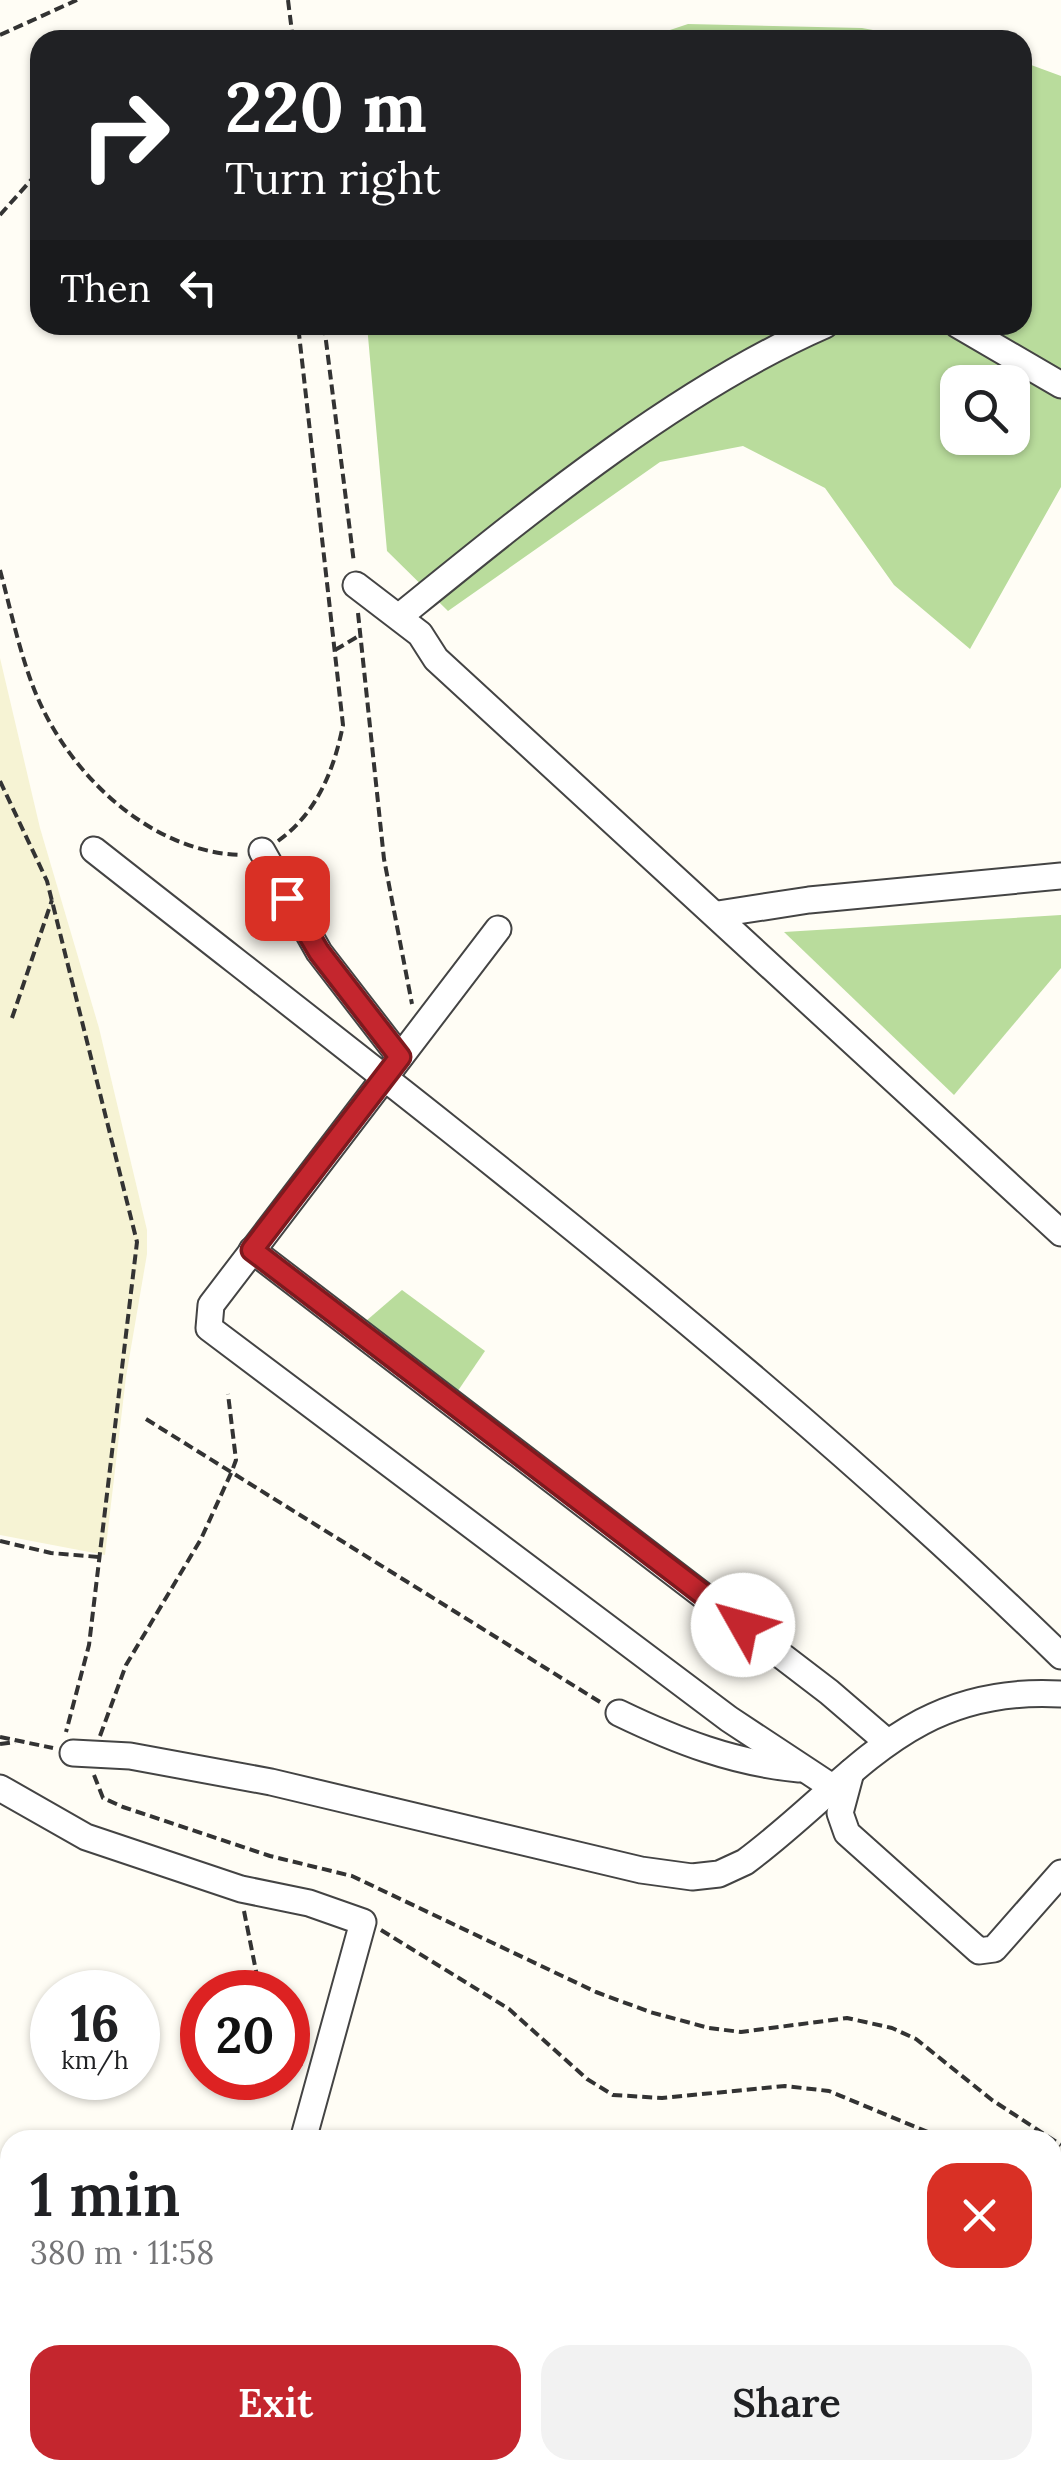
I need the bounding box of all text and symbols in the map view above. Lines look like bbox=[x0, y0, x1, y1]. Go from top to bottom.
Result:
text: 220 m bbox=[225, 62, 427, 151]
icon: right bbox=[60, 70, 190, 200]
text: Turn right bbox=[225, 149, 441, 206]
icon: left bbox=[171, 260, 226, 315]
text: Then bbox=[60, 264, 151, 312]
map controls bbox=[940, 365, 1030, 455]
button: search bbox=[940, 365, 1030, 455]
pin bbox=[245, 856, 330, 941]
icon: arrive bbox=[260, 871, 315, 926]
position arrow bbox=[691, 1573, 795, 1677]
speed limit sign: 20 bbox=[180, 1970, 310, 2100]
text: 16 bbox=[70, 1991, 120, 2055]
text: km/h bbox=[61, 2044, 129, 2076]
text: 1 min bbox=[30, 2156, 180, 2232]
button: close bbox=[927, 2163, 1032, 2268]
text: 380 m · 11:58 bbox=[30, 2232, 214, 2273]
button: Exit bbox=[30, 2345, 521, 2460]
button: Share bbox=[541, 2345, 1032, 2460]

